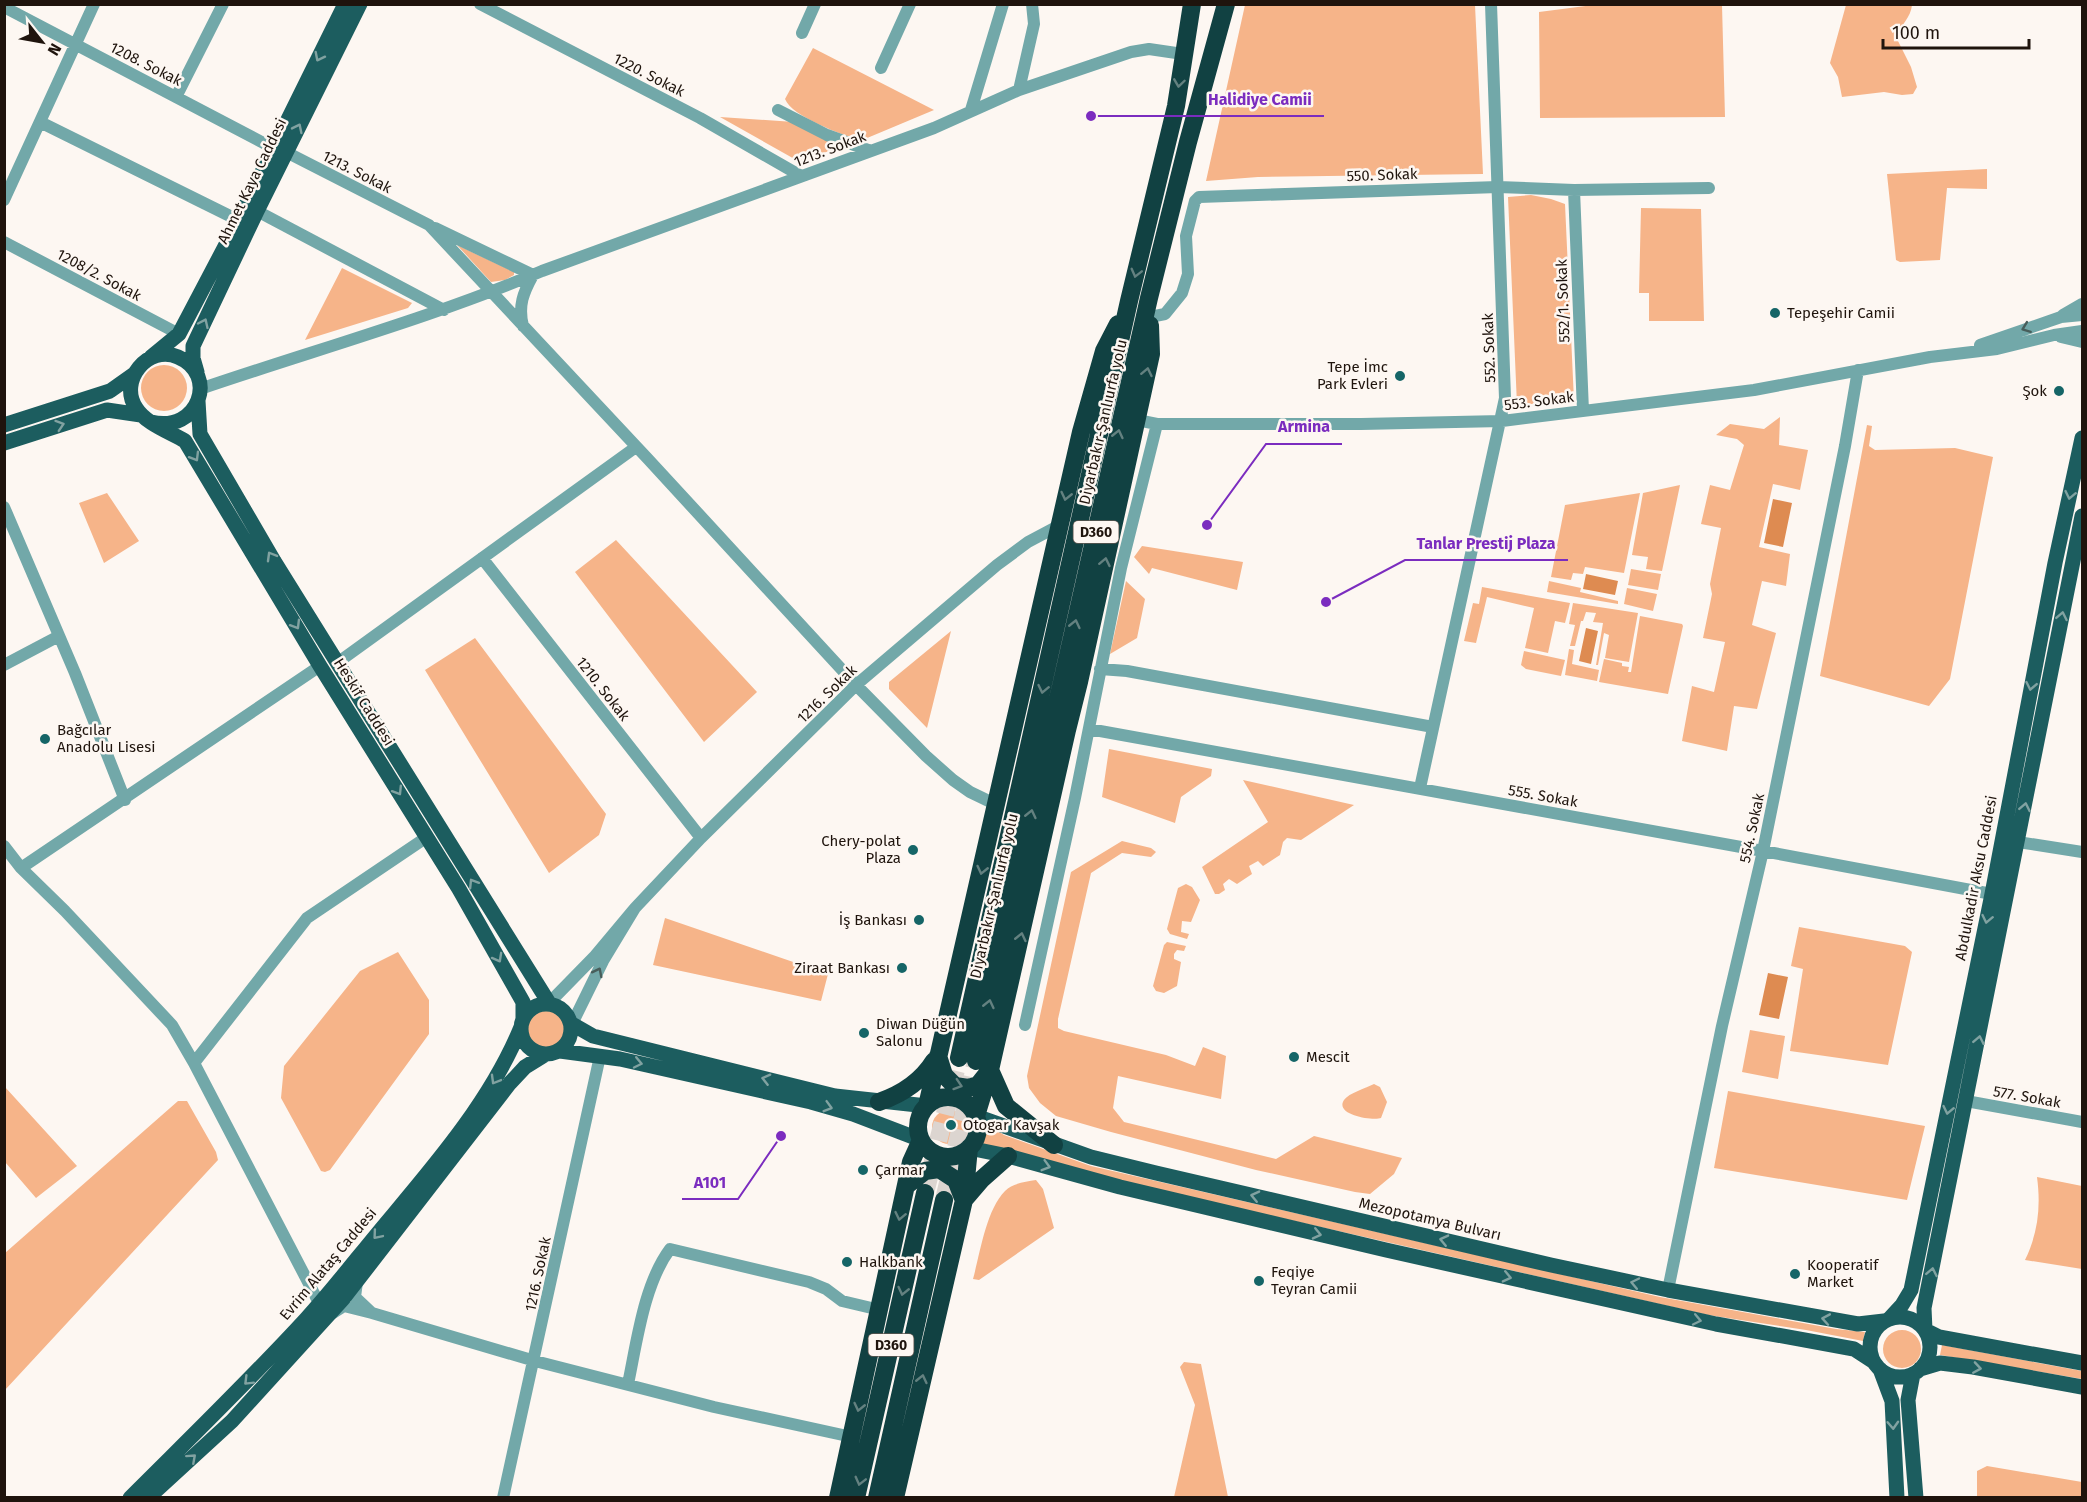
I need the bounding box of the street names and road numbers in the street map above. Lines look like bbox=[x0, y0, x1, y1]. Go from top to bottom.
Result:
street label: 1208. Sokak bbox=[107, 38, 185, 90]
street label: 1220. Sokak bbox=[610, 49, 688, 101]
street label: Ahmet Kaya Caddesi bbox=[214, 115, 290, 247]
street label: 1213. Sokak bbox=[792, 127, 869, 171]
street label: 1213. Sokak bbox=[319, 147, 395, 197]
street label: 550. Sokak bbox=[1346, 165, 1418, 185]
street label: 1208/2. Sokak bbox=[54, 245, 145, 305]
street label: 552/1. Sokak bbox=[1553, 259, 1573, 343]
street label: 552. Sokak bbox=[1479, 312, 1499, 383]
street label: Diyarbakır-Şanlıurfa yolu bbox=[1075, 338, 1131, 506]
street label: 553. Sokak bbox=[1503, 388, 1575, 414]
road number: D360 bbox=[1074, 521, 1118, 543]
street label: 1210. Sokak bbox=[572, 653, 634, 725]
street label: Heskif Caddesi bbox=[330, 655, 398, 749]
street label: 1216. Sokak bbox=[793, 661, 861, 727]
street label: 555. Sokak bbox=[1507, 781, 1579, 811]
street label: 554. Sokak bbox=[1736, 791, 1768, 864]
street label: Abdulkadir Aksu Caddesi bbox=[1951, 794, 2001, 962]
street label: Diyarbakır-Şanlıurfa yolu bbox=[966, 812, 1022, 980]
street label: 577. Sokak bbox=[1992, 1082, 2062, 1112]
street label: Mezopotamya Bulvarı bbox=[1357, 1194, 1503, 1244]
street label: Evrim Alataş Caddesi bbox=[276, 1204, 380, 1324]
street label: 1216. Sokak bbox=[521, 1235, 555, 1313]
road number: D360 bbox=[868, 1334, 914, 1356]

